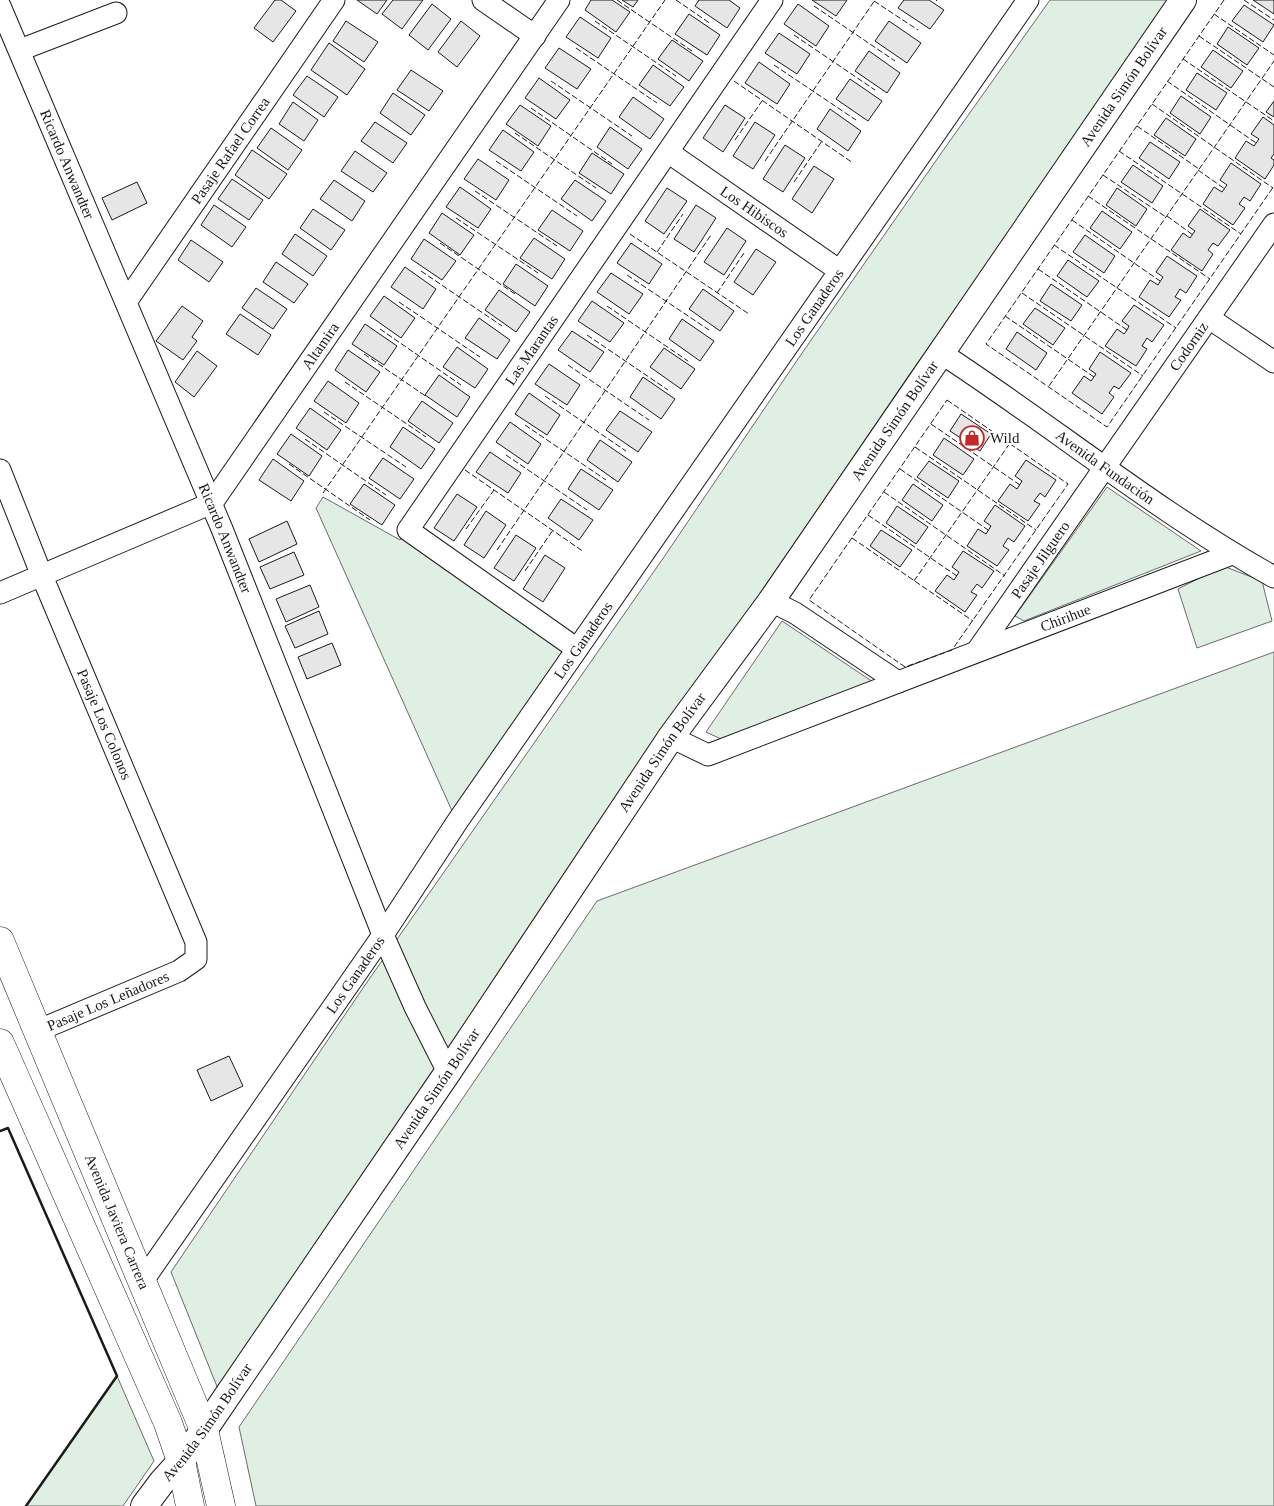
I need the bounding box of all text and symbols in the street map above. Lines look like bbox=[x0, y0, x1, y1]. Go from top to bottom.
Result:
street label: Avenida Simón Bolívar bbox=[1077, 24, 1170, 150]
street label: Pasaje Rafael Correa bbox=[188, 94, 273, 207]
street label: Ricardo Anwandter bbox=[37, 107, 97, 221]
street label: Los Hibiscos bbox=[717, 183, 791, 241]
street label: Los Ganaderos bbox=[782, 266, 847, 349]
street label: Las Marantas bbox=[502, 312, 561, 388]
street label: Altamira bbox=[299, 319, 342, 373]
street label: Codorniz bbox=[1166, 319, 1212, 374]
street label: Avenida Simón Bolívar bbox=[848, 358, 941, 484]
shop icon: Wild bbox=[959, 425, 985, 451]
street label: Avenida Fundación bbox=[1053, 427, 1158, 508]
place label: Wild bbox=[990, 430, 1020, 446]
street label: Ricardo Anwandter bbox=[196, 481, 255, 596]
street label: Pasaje Jilguero bbox=[1008, 518, 1073, 602]
street label: Los Ganaderos bbox=[551, 598, 616, 682]
street label: Chirihue bbox=[1038, 601, 1093, 635]
street label: Pasaje Los Colonos bbox=[74, 667, 135, 782]
street label: Avenida Simón Bolívar bbox=[615, 689, 709, 815]
street label: Los Ganaderos bbox=[323, 933, 388, 1017]
street label: Pasaje Los Leñadores bbox=[45, 968, 171, 1034]
street label: Avenida Simón Bolívar bbox=[390, 1025, 483, 1152]
street label: Avenida Javiera Carrera bbox=[82, 1152, 152, 1292]
street label: Avenida Simón Bolívar bbox=[159, 1360, 255, 1484]

